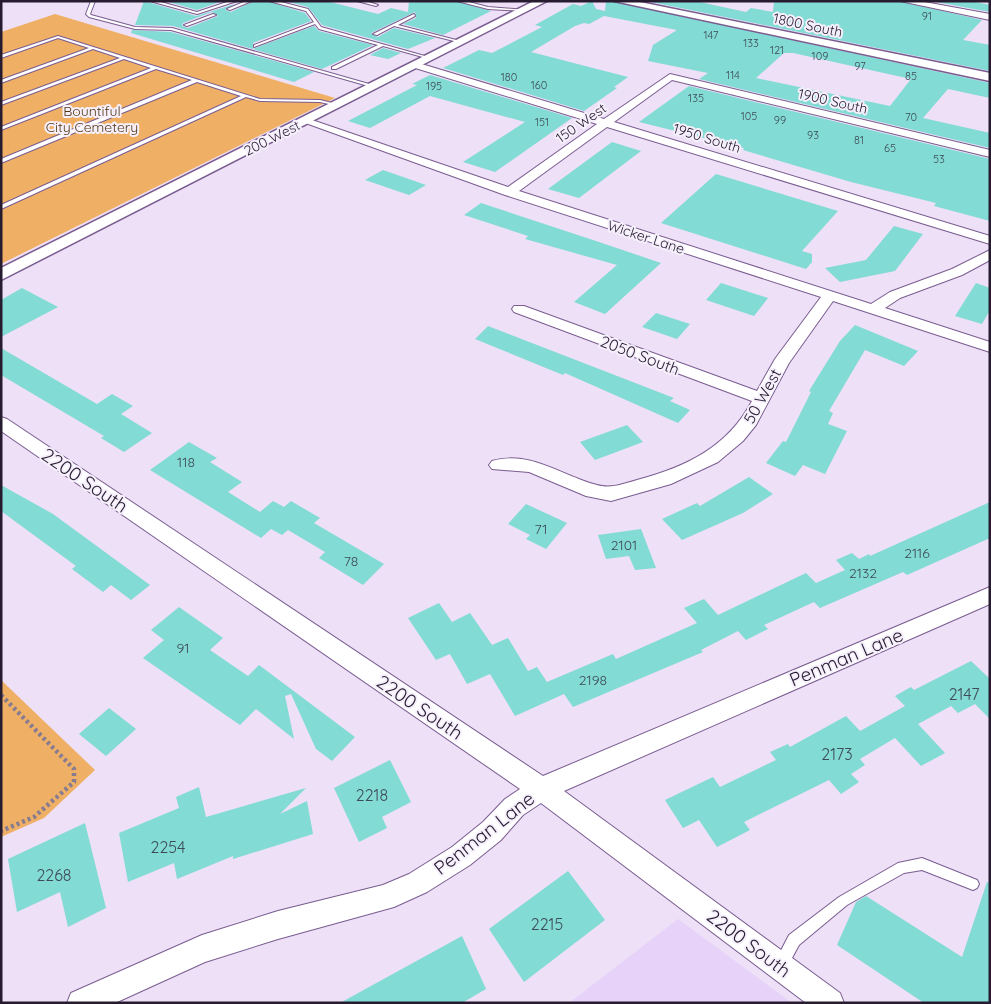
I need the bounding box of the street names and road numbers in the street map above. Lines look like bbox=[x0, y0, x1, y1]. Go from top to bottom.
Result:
street label: 1800 South bbox=[772, 9, 844, 41]
street label: 1900 South bbox=[797, 84, 869, 118]
street label: 150 West bbox=[552, 99, 610, 147]
street label: 200 West bbox=[241, 116, 303, 160]
street label: 1950 South bbox=[671, 119, 743, 157]
street label: Wicker Lane bbox=[605, 216, 687, 258]
street label: 2050 South bbox=[598, 331, 682, 379]
street label: 50 West bbox=[739, 365, 785, 427]
street label: 2200 South bbox=[37, 442, 133, 518]
street label: Penman Lane bbox=[786, 622, 906, 692]
street label: 2200 South bbox=[372, 669, 468, 745]
street label: Penman Lane bbox=[429, 786, 539, 880]
street label: 2200 South bbox=[702, 904, 796, 982]

